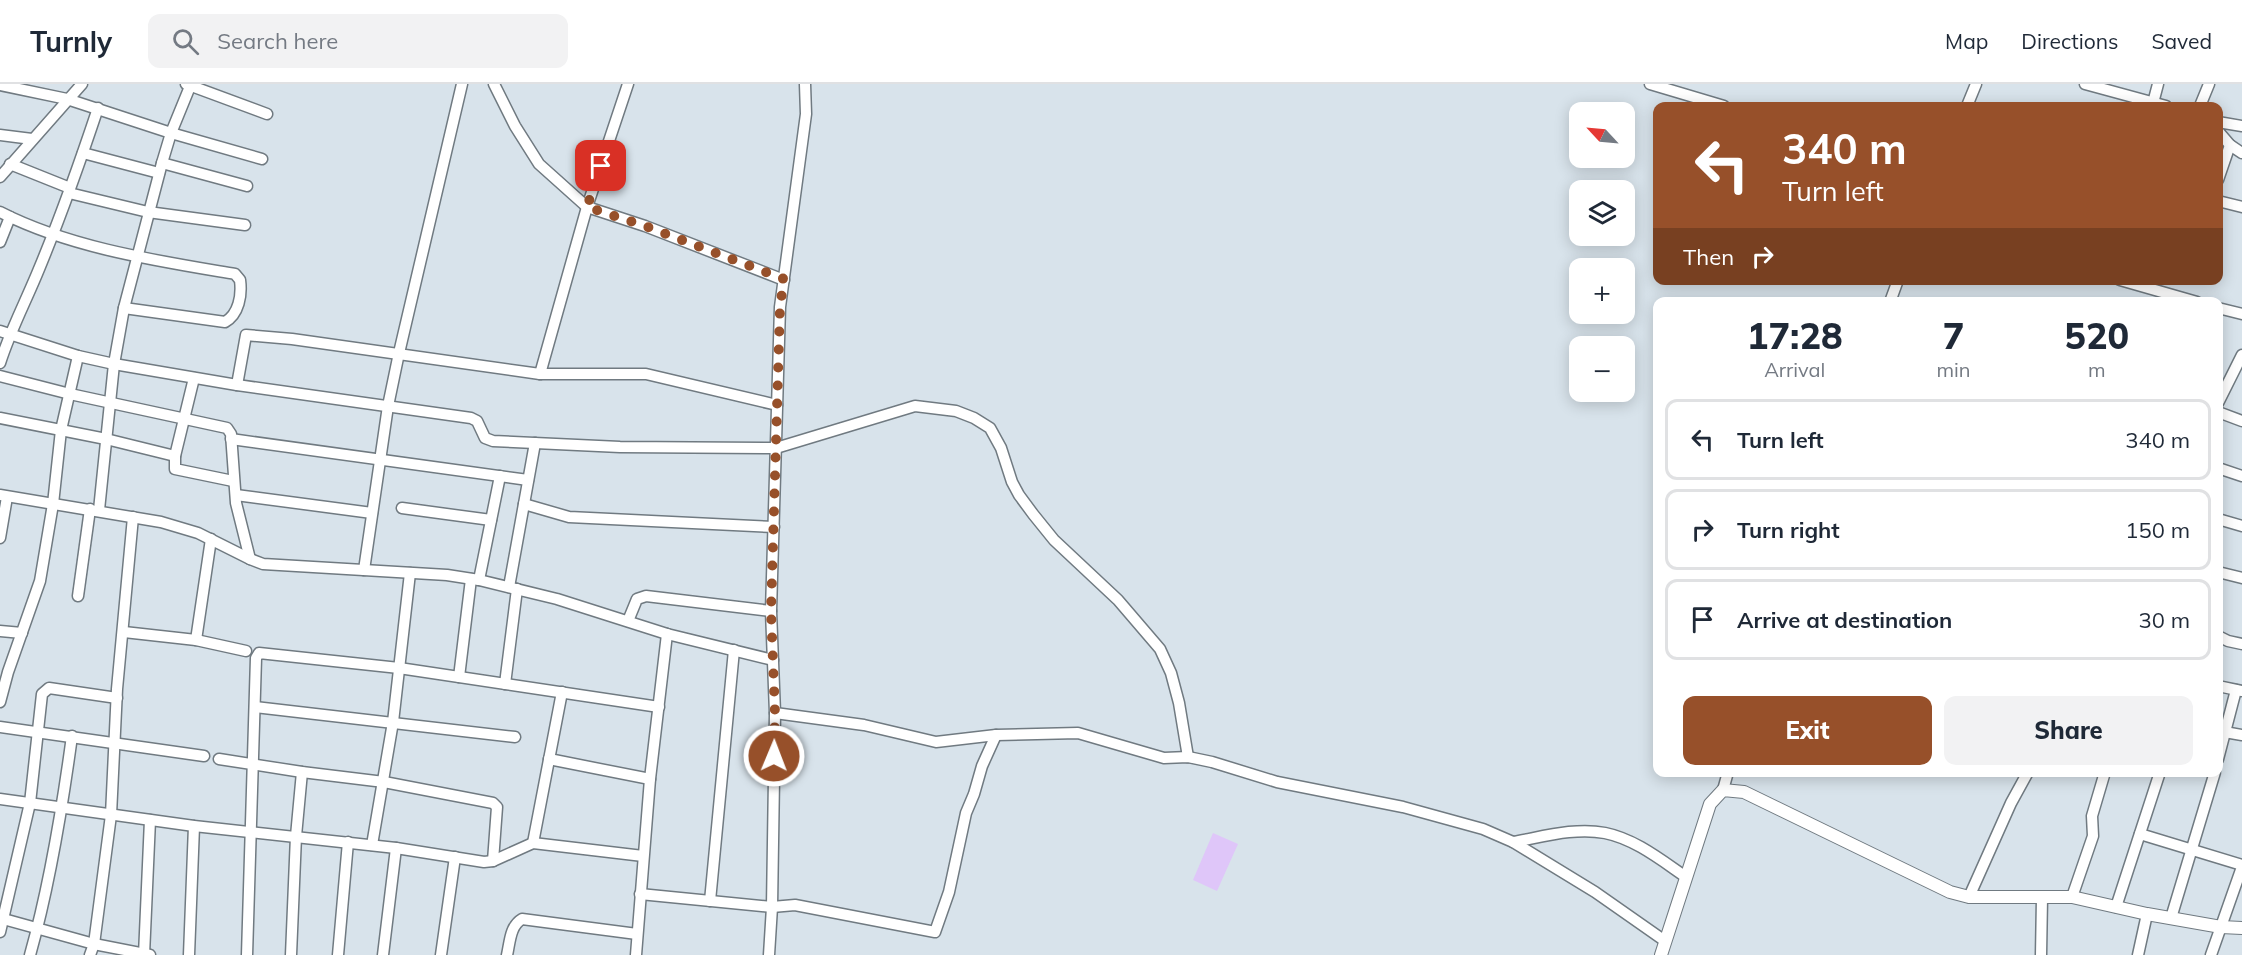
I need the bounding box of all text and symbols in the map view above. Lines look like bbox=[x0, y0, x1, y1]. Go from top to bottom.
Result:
search box bbox=[148, 14, 568, 68]
text: Turnly bbox=[30, 24, 112, 59]
icon: search bbox=[169, 25, 202, 58]
text: Search here bbox=[217, 27, 338, 55]
text: Map bbox=[1945, 28, 1988, 54]
text: Directions bbox=[2021, 28, 2118, 54]
text: Saved bbox=[2151, 28, 2212, 54]
north arrow bbox=[1569, 102, 1635, 168]
map controls bbox=[1569, 102, 1635, 402]
text: 340 m bbox=[1782, 122, 1907, 175]
icon: left bbox=[1683, 126, 1761, 204]
pin bbox=[575, 140, 626, 191]
icon: arrive bbox=[584, 149, 617, 182]
text: Turn left bbox=[1782, 174, 1884, 208]
button: layers bbox=[1569, 180, 1635, 246]
icon: right bbox=[1746, 240, 1779, 273]
text: Then bbox=[1683, 243, 1734, 271]
button: + bbox=[1569, 258, 1635, 324]
text: 17:28 bbox=[1747, 313, 1843, 358]
text: 7 bbox=[1943, 313, 1964, 358]
text: 520 bbox=[2064, 313, 2129, 358]
button: − bbox=[1569, 336, 1635, 402]
text: Arrival bbox=[1764, 357, 1825, 382]
text: min bbox=[1936, 357, 1971, 382]
text: m bbox=[2088, 357, 2106, 382]
icon: left bbox=[1686, 423, 1719, 456]
text: Turn left bbox=[1737, 426, 1824, 454]
text: 340 m bbox=[2125, 426, 2190, 454]
icon: right bbox=[1686, 513, 1719, 546]
text: Turn right bbox=[1737, 516, 1840, 544]
text: 150 m bbox=[2125, 516, 2190, 544]
icon: arrive bbox=[1686, 603, 1719, 636]
text: Arrive at destination bbox=[1737, 606, 1952, 634]
text: 30 m bbox=[2139, 606, 2190, 634]
button: Exit bbox=[1683, 696, 1932, 765]
button: Share bbox=[1944, 696, 2193, 765]
position arrow bbox=[742, 724, 806, 788]

